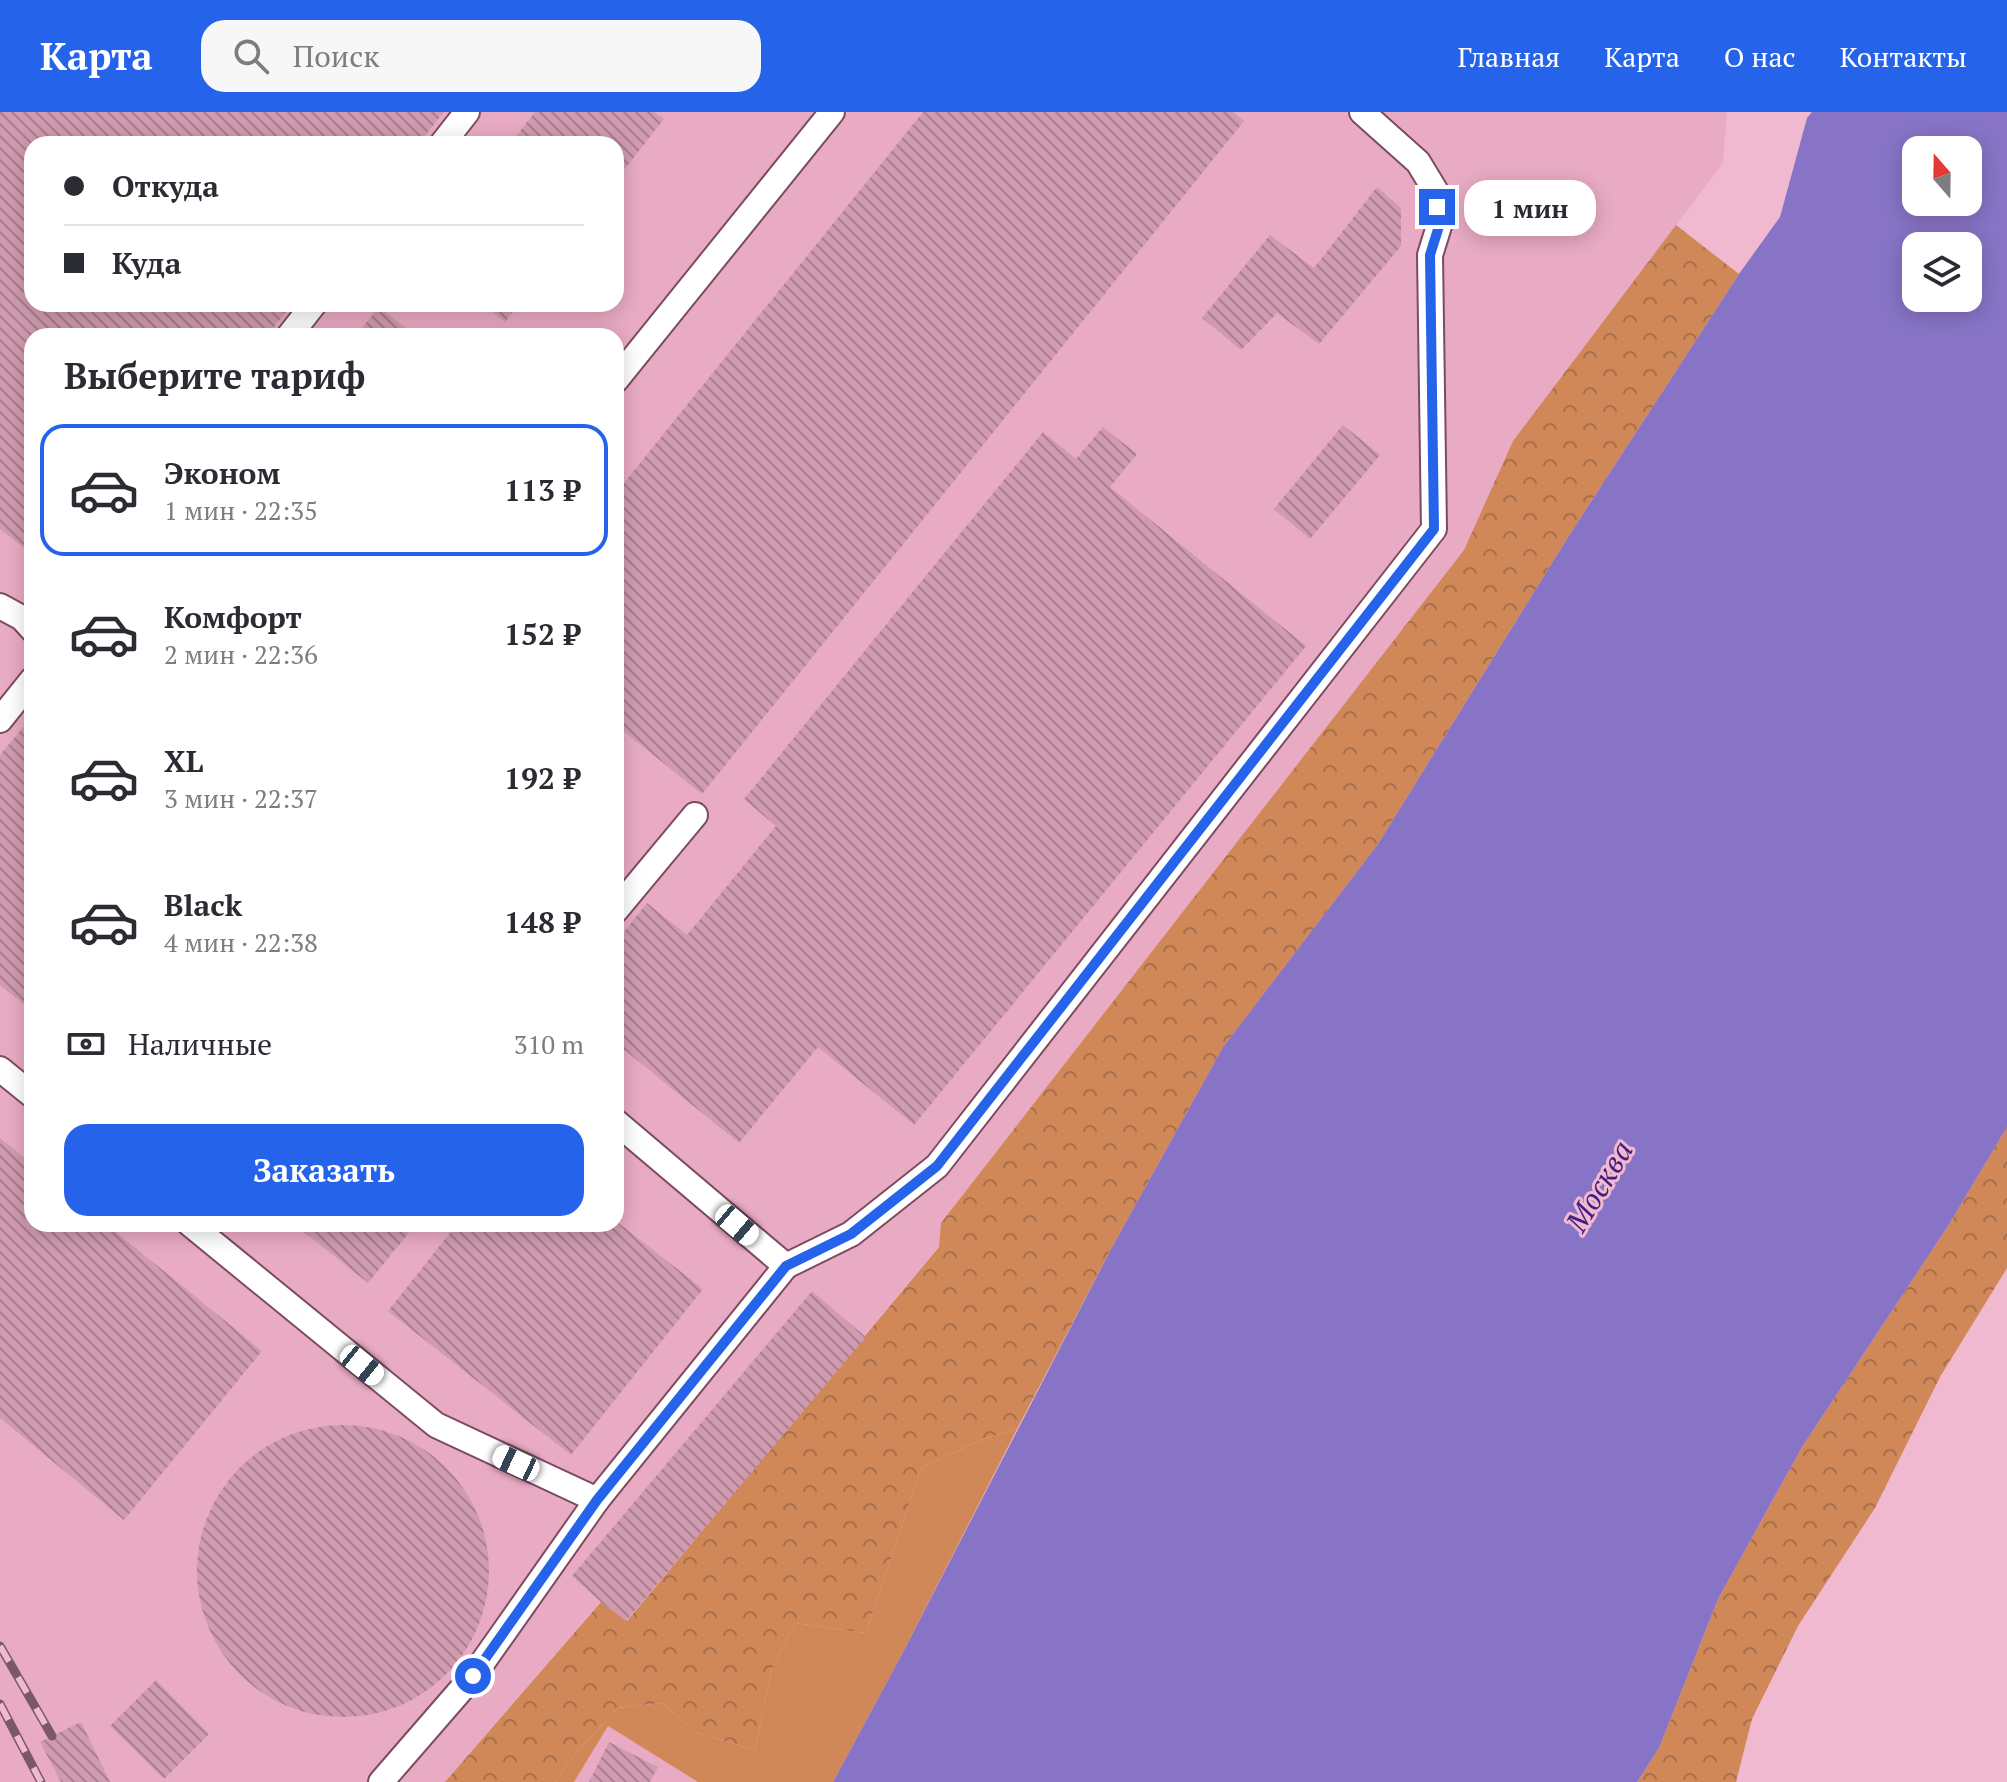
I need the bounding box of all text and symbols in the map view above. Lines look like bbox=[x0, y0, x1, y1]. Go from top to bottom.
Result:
search box bbox=[201, 20, 761, 92]
text: Карта bbox=[40, 31, 153, 81]
icon: search bbox=[229, 34, 273, 78]
text: Поиск bbox=[293, 36, 379, 76]
text: Главная bbox=[1457, 38, 1560, 75]
text: Карта bbox=[1604, 38, 1680, 75]
text: О нас bbox=[1724, 38, 1796, 75]
text: Контакты bbox=[1840, 38, 1967, 75]
north arrow bbox=[1902, 136, 1982, 216]
map controls bbox=[1902, 136, 1982, 312]
text: Откуда bbox=[112, 166, 219, 206]
callout: 1 мин bbox=[1465, 179, 1597, 235]
route end bbox=[1419, 189, 1455, 225]
text: 1 мин bbox=[1491, 191, 1569, 225]
button: layers bbox=[1902, 232, 1982, 312]
text: Куда bbox=[112, 243, 181, 283]
text: Выберите тариф bbox=[64, 352, 365, 399]
text: Эконом bbox=[164, 453, 280, 493]
icon: car bbox=[68, 454, 140, 526]
text: 113 ₽ bbox=[504, 470, 580, 510]
text: 1 мин · 22:35 bbox=[164, 493, 318, 527]
text: Комфорт bbox=[164, 597, 302, 637]
icon: car bbox=[68, 598, 140, 670]
text: 152 ₽ bbox=[504, 614, 580, 654]
text: 2 мин · 22:36 bbox=[164, 637, 318, 671]
text: XL bbox=[164, 741, 203, 781]
icon: car bbox=[68, 742, 140, 814]
text: 192 ₽ bbox=[504, 758, 580, 798]
text: 3 мин · 22:37 bbox=[164, 781, 318, 815]
text: Black bbox=[164, 885, 242, 925]
icon: car bbox=[68, 886, 140, 958]
text: 148 ₽ bbox=[504, 902, 580, 942]
text: 4 мин · 22:38 bbox=[164, 925, 318, 959]
icon: cash bbox=[64, 1022, 108, 1066]
text: Наличные bbox=[128, 1024, 272, 1064]
text: 310 m bbox=[514, 1027, 584, 1061]
button: Заказать bbox=[64, 1124, 584, 1216]
water label: Москва bbox=[1556, 1133, 1642, 1240]
car bbox=[711, 1200, 763, 1250]
car bbox=[336, 1341, 388, 1389]
car bbox=[489, 1442, 543, 1484]
route start bbox=[455, 1658, 491, 1694]

